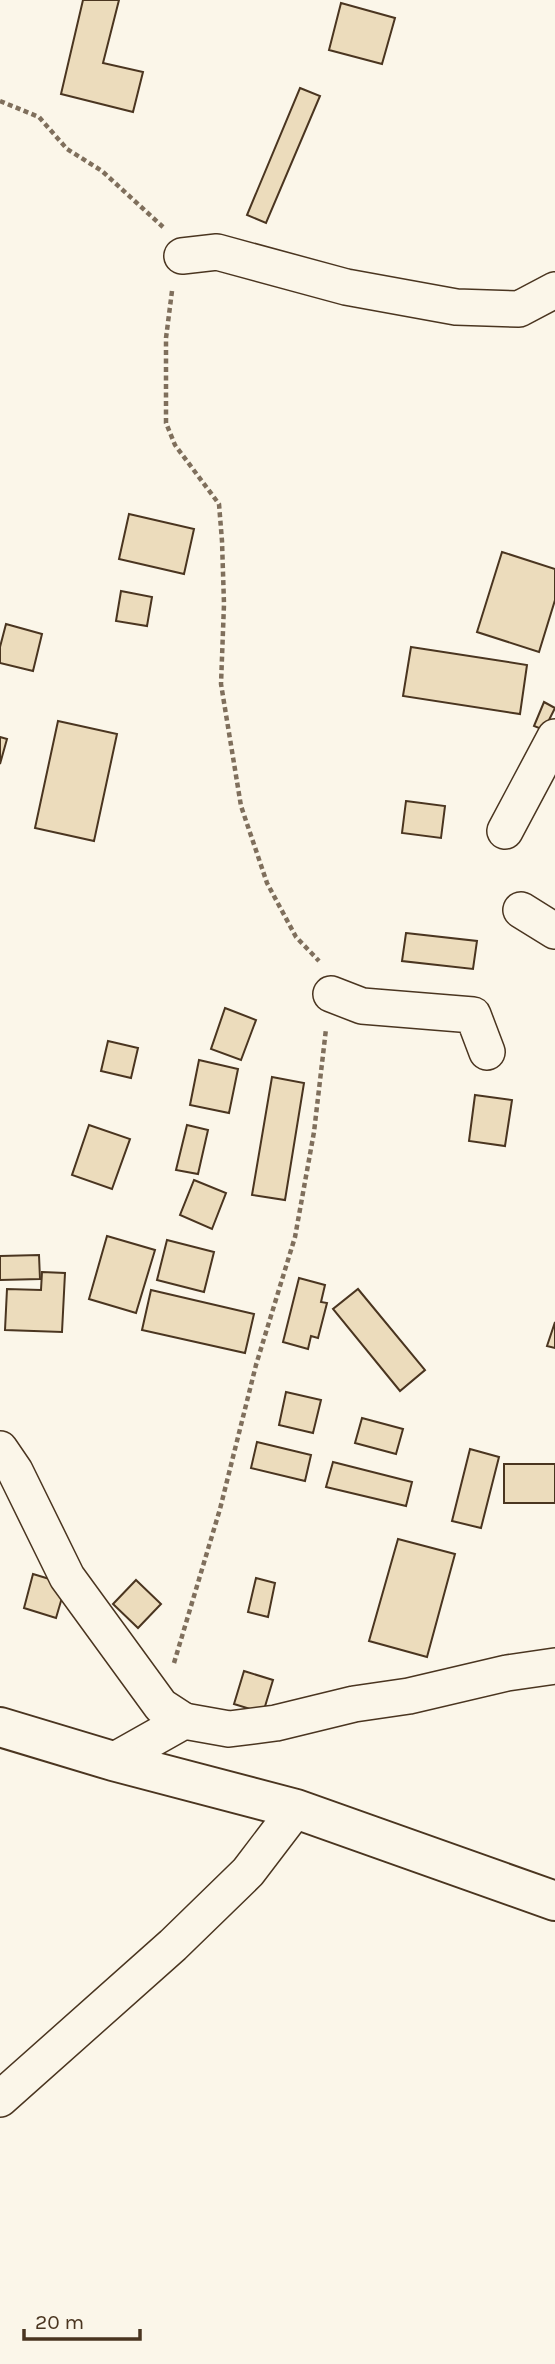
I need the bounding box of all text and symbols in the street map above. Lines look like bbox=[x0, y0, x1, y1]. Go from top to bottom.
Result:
scale bar bbox=[24, 2298, 140, 2342]
text: 20 m bbox=[35, 2310, 84, 2334]

